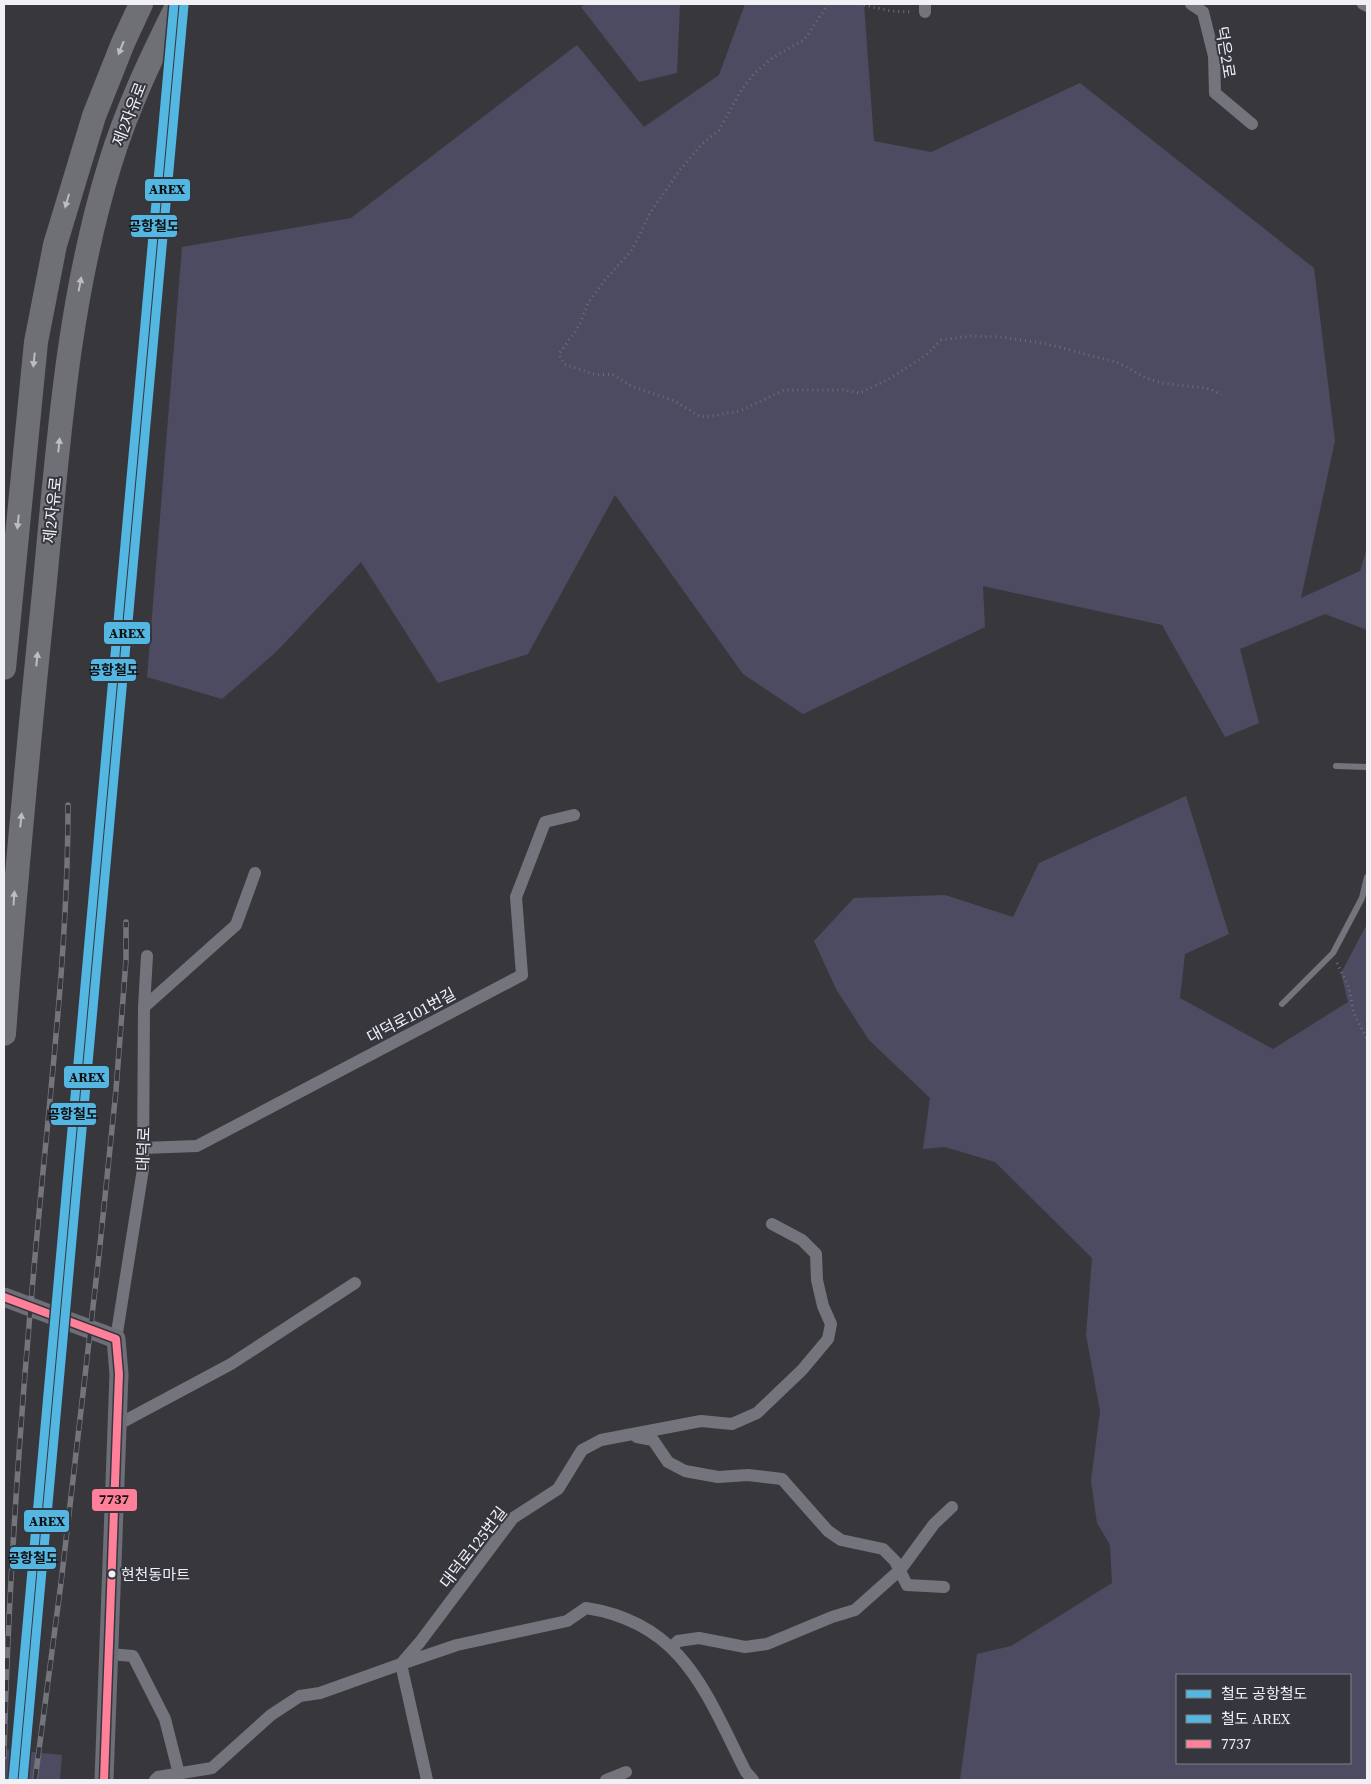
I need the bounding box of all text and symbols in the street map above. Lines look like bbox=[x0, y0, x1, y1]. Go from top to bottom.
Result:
street label: 덕은2로 bbox=[1211, 25, 1241, 80]
one-way arrow bbox=[117, 41, 125, 56]
street label: 제2자유로 bbox=[107, 79, 151, 149]
line badge: AREX bbox=[144, 178, 191, 202]
text: AREX bbox=[149, 179, 186, 199]
one-way arrow bbox=[63, 194, 71, 209]
line badge: 공항철도 bbox=[130, 214, 178, 238]
text: 공항철도 bbox=[128, 216, 180, 236]
one-way arrow bbox=[76, 276, 84, 291]
one-way arrow bbox=[30, 352, 38, 368]
one-way arrow bbox=[55, 436, 63, 452]
street label: 제2자유로 bbox=[38, 475, 66, 544]
one-way arrow bbox=[14, 514, 22, 530]
line badge: AREX bbox=[103, 621, 151, 645]
text: AREX bbox=[109, 623, 146, 643]
one-way arrow bbox=[33, 650, 41, 666]
line badge: 공항철도 bbox=[90, 658, 137, 682]
text: 공항철도 bbox=[88, 660, 140, 680]
one-way arrow bbox=[17, 812, 25, 828]
one-way arrow bbox=[10, 889, 18, 905]
street label: 대덕로101번길 bbox=[363, 982, 459, 1048]
line badge: AREX bbox=[63, 1065, 110, 1089]
text: AREX bbox=[69, 1067, 106, 1087]
line badge: 공항철도 bbox=[50, 1102, 97, 1126]
text: 공항철도 bbox=[47, 1104, 99, 1124]
street label: 대덕로 bbox=[131, 1126, 155, 1171]
line badge: 7737 bbox=[91, 1488, 138, 1512]
text: 7737 bbox=[99, 1489, 130, 1509]
street label: 대덕로125번길 bbox=[434, 1502, 512, 1592]
line badge: AREX bbox=[23, 1509, 70, 1533]
text: AREX bbox=[29, 1511, 66, 1531]
line badge: 공항철도 bbox=[9, 1546, 57, 1570]
text: 공항철도 bbox=[7, 1548, 59, 1568]
place label: 현천동마트 bbox=[121, 1564, 190, 1585]
marker: 현천동마트 bbox=[107, 1569, 117, 1579]
legend bbox=[1176, 1674, 1351, 1764]
text: 철도 공항철도 bbox=[1221, 1683, 1307, 1704]
text: 철도 AREX bbox=[1221, 1708, 1291, 1729]
text: 7737 bbox=[1221, 1733, 1251, 1754]

